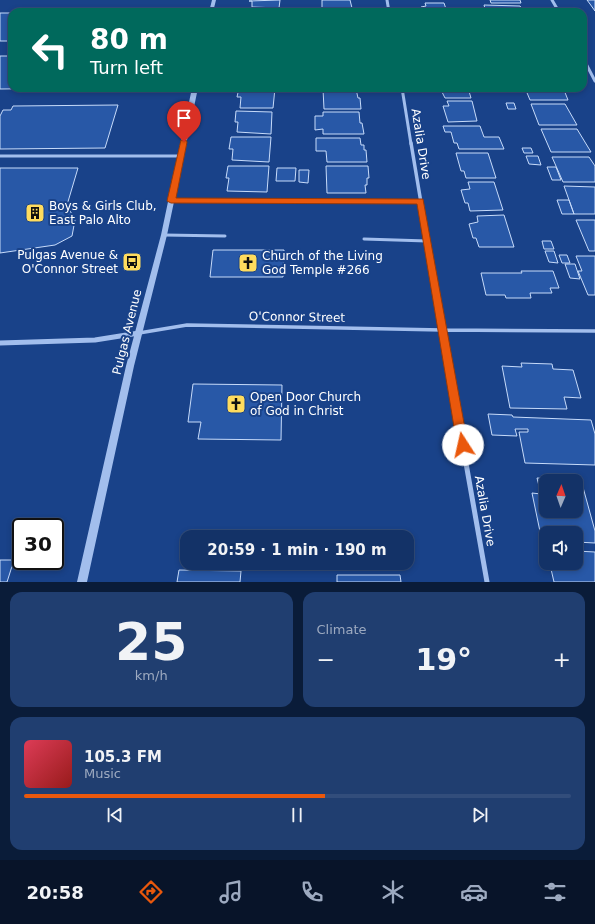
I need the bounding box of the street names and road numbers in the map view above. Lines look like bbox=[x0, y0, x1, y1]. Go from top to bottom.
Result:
street label: Azalia Drive bbox=[408, 107, 434, 181]
street label: Pulgas Avenue bbox=[110, 288, 144, 376]
street label: O'Connor Street bbox=[249, 309, 346, 325]
street label: Azalia Drive bbox=[472, 474, 498, 548]

